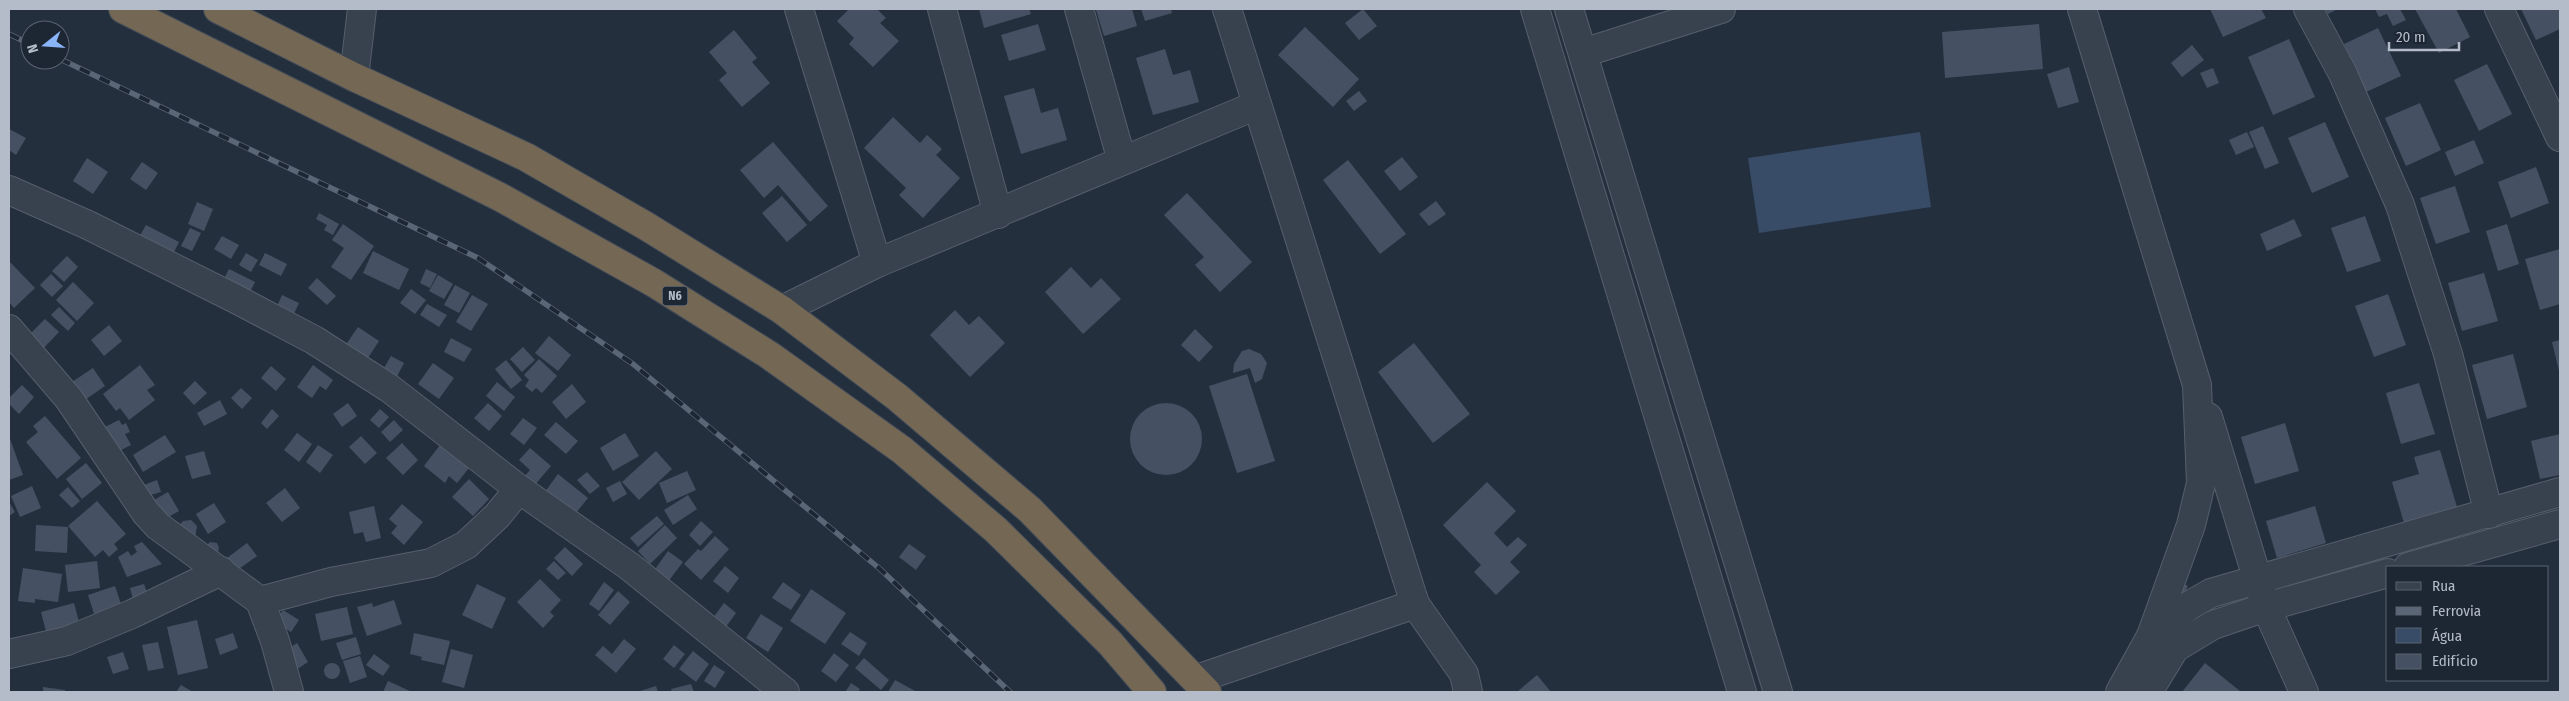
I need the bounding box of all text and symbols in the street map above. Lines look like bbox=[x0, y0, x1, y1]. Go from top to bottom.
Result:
north arrow bbox=[20, 20, 70, 70]
scale bar bbox=[2389, 20, 2459, 52]
text: 20 m bbox=[2396, 28, 2426, 46]
text: N bbox=[24, 42, 42, 55]
road number: N6 bbox=[662, 286, 688, 306]
legend bbox=[2386, 566, 2549, 681]
text: Rua bbox=[2432, 577, 2455, 595]
text: Ferrovia bbox=[2432, 602, 2481, 620]
text: Água bbox=[2432, 627, 2462, 645]
text: Edifício bbox=[2432, 652, 2478, 670]

